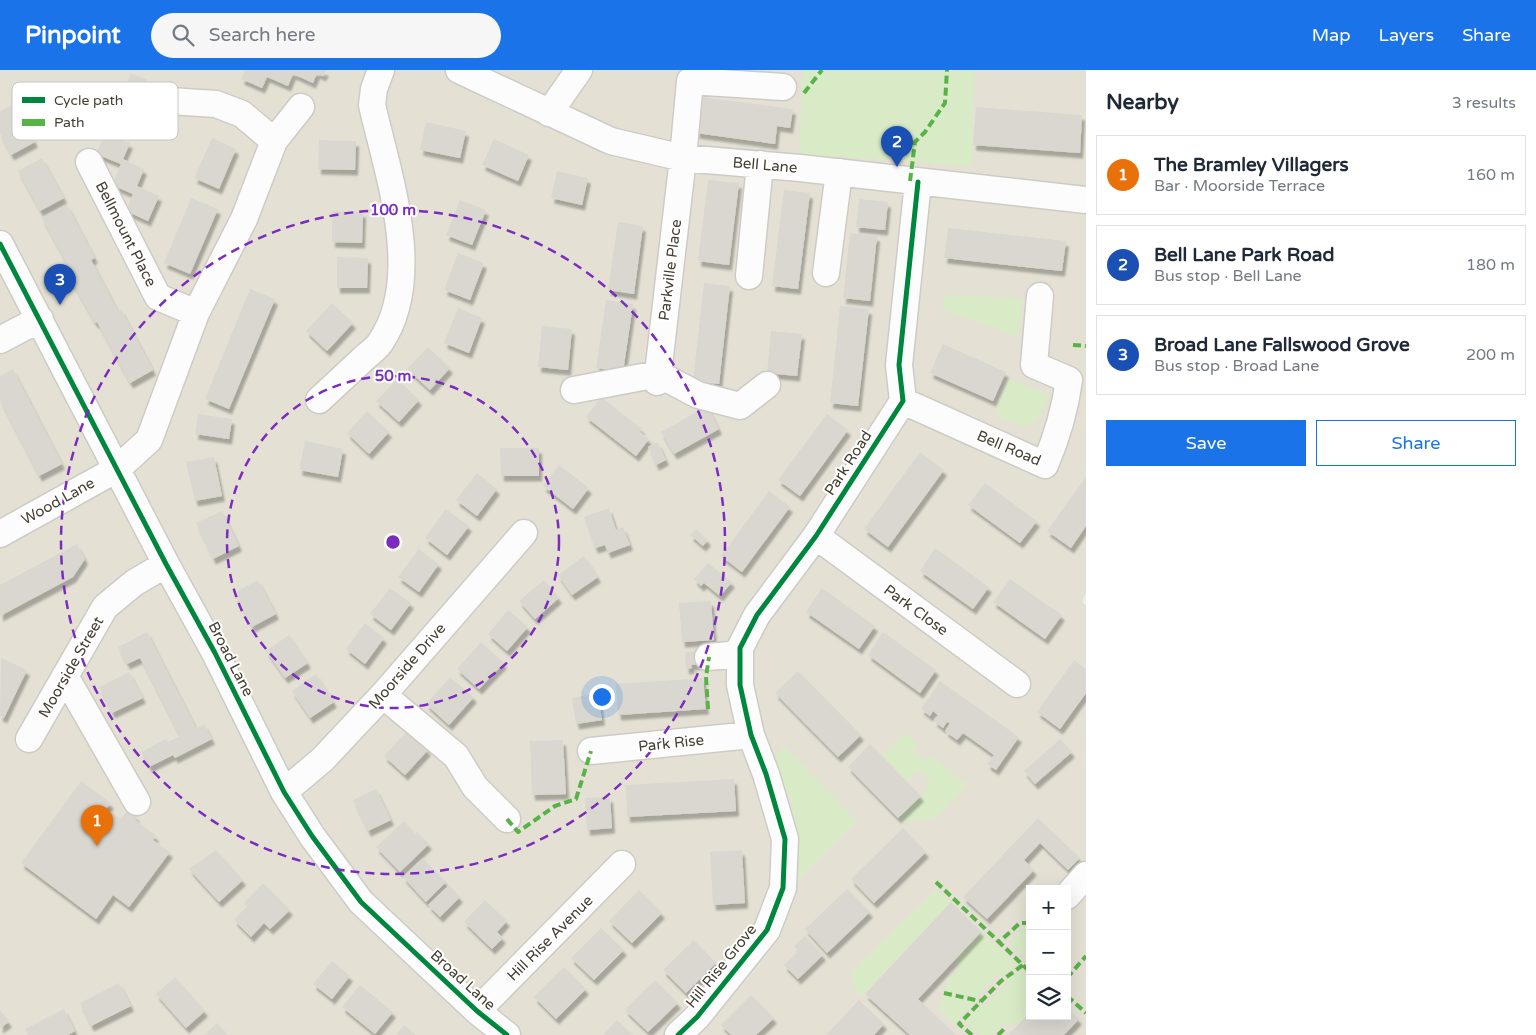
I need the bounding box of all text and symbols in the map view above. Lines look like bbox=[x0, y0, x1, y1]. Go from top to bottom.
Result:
search box bbox=[151, 13, 501, 58]
text: Pinpoint bbox=[25, 21, 121, 50]
icon: search bbox=[169, 21, 197, 49]
text: Search here bbox=[209, 24, 316, 46]
text: Map bbox=[1312, 24, 1351, 46]
text: Layers bbox=[1379, 24, 1434, 46]
text: Share bbox=[1462, 24, 1511, 46]
legend bbox=[12, 82, 178, 140]
text: Nearby bbox=[1106, 90, 1179, 115]
text: Cycle path bbox=[54, 92, 123, 109]
text: 3 results bbox=[1452, 93, 1516, 113]
text: Path bbox=[54, 114, 85, 131]
pin: 2 bbox=[881, 126, 913, 167]
street label: Bell Lane bbox=[732, 153, 798, 177]
text: The Bramley Villagers bbox=[1154, 154, 1349, 176]
text: 1 bbox=[1118, 165, 1128, 185]
text: 160 m bbox=[1466, 165, 1515, 185]
text: Bar · Moorside Terrace bbox=[1154, 176, 1325, 196]
street label: Bellmount Place bbox=[92, 178, 160, 290]
text: 100 m bbox=[370, 201, 416, 219]
street label: Parkville Place bbox=[655, 218, 685, 322]
text: Bell Lane Park Road bbox=[1154, 244, 1334, 266]
text: 2 bbox=[1118, 255, 1128, 275]
text: 180 m bbox=[1466, 255, 1515, 275]
pin: 3 bbox=[44, 264, 76, 305]
text: Bus stop · Bell Lane bbox=[1154, 266, 1302, 286]
text: Broad Lane Fallswood Grove bbox=[1154, 334, 1410, 356]
text: 3 bbox=[1118, 345, 1128, 365]
text: 200 m bbox=[1466, 345, 1515, 365]
text: Bus stop · Broad Lane bbox=[1154, 356, 1319, 376]
text: 50 m bbox=[375, 367, 411, 385]
button: Save bbox=[1106, 420, 1306, 466]
button: Share bbox=[1316, 420, 1516, 466]
street label: Bell Road bbox=[974, 426, 1044, 470]
street label: Park Road bbox=[820, 427, 876, 499]
street label: Wood Lane bbox=[18, 474, 98, 528]
centre of rings bbox=[384, 533, 402, 551]
street label: Park Close bbox=[880, 581, 952, 639]
street label: Moorside Street bbox=[35, 613, 107, 721]
street label: Broad Lane bbox=[204, 619, 258, 699]
street label: Moorside Drive bbox=[365, 619, 449, 713]
your location bbox=[589, 684, 615, 710]
street label: Park Rise bbox=[637, 731, 705, 755]
pin: 1 bbox=[81, 805, 113, 846]
map controls bbox=[1026, 885, 1071, 1020]
button: + bbox=[1026, 885, 1071, 930]
street label: Hill Rise Avenue bbox=[503, 891, 597, 985]
street label: Hill Rise Grove bbox=[682, 921, 760, 1011]
button: − bbox=[1026, 930, 1071, 975]
street label: Broad Lane bbox=[427, 946, 499, 1014]
button: layers bbox=[1026, 975, 1071, 1020]

